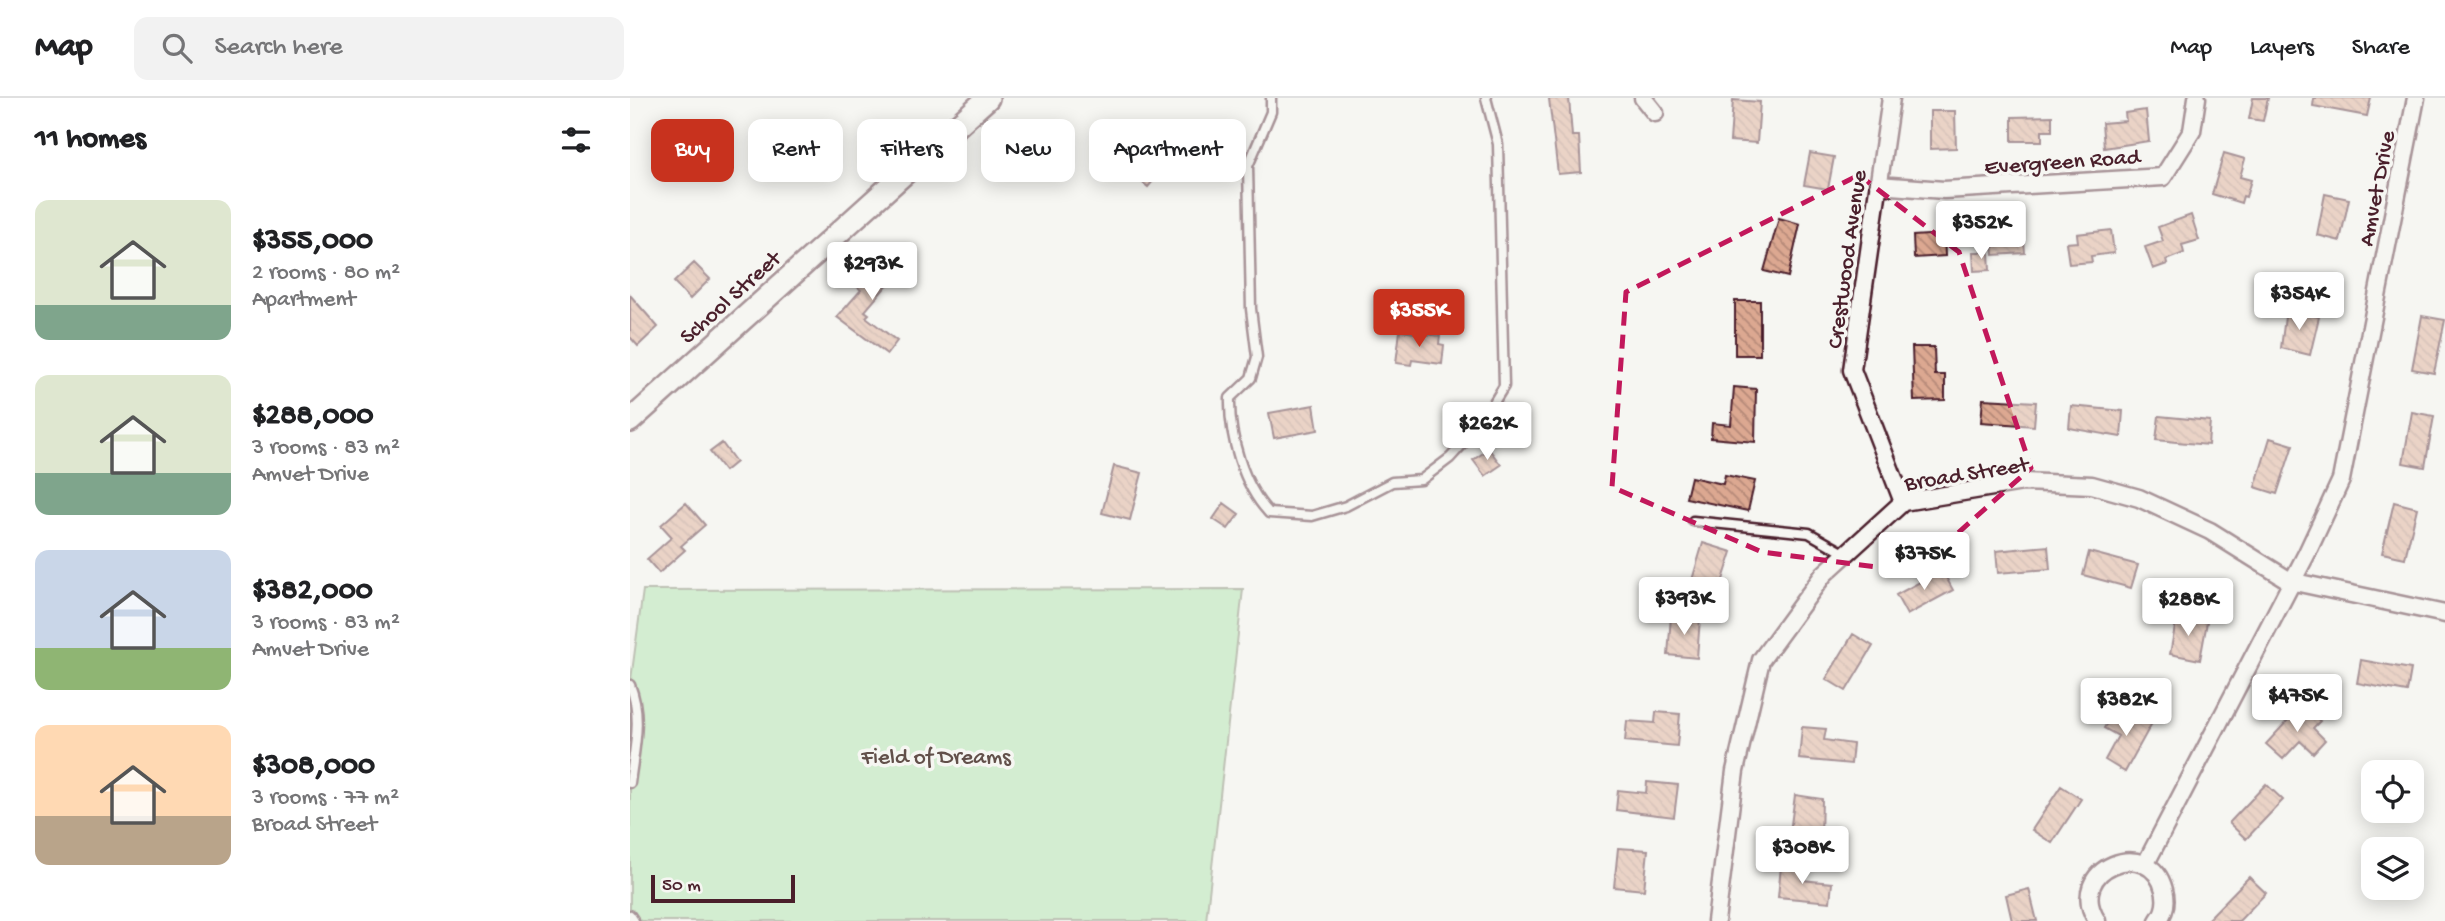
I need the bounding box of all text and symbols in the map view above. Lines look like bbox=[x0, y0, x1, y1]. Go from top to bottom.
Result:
search box bbox=[134, 17, 624, 80]
text: Map bbox=[35, 29, 92, 67]
icon: search bbox=[158, 29, 196, 67]
text: Search here bbox=[214, 33, 343, 64]
text: Map bbox=[2170, 34, 2212, 63]
text: Layers bbox=[2250, 34, 2314, 63]
text: Share bbox=[2352, 34, 2410, 63]
chip: Buy bbox=[651, 119, 734, 182]
chip: Rent bbox=[748, 119, 843, 182]
chip: Filters bbox=[857, 119, 967, 182]
chip: New bbox=[981, 119, 1075, 182]
chip: Apartment bbox=[1089, 119, 1246, 182]
icon: filters bbox=[557, 121, 595, 159]
text: 11 homes bbox=[35, 123, 146, 158]
street label: Amvet Drive bbox=[2354, 128, 2403, 249]
street label: Evergreen Road bbox=[1983, 144, 2143, 182]
street label: Crestwood Avenue bbox=[1823, 167, 1875, 351]
pin: $352K bbox=[1932, 202, 2030, 261]
text: $352K bbox=[1952, 210, 2010, 237]
text: $355,000 bbox=[252, 225, 373, 260]
icon: home bbox=[91, 228, 175, 312]
pin: $293K bbox=[823, 242, 921, 302]
street label: School Street bbox=[675, 245, 789, 351]
text: $293K bbox=[843, 251, 901, 278]
text: 2 rooms · 80 m² bbox=[252, 260, 400, 287]
pin: $354K bbox=[2250, 272, 2348, 332]
text: $354K bbox=[2270, 281, 2328, 308]
text: Apartment bbox=[252, 287, 356, 314]
pin: $355K bbox=[1370, 289, 1468, 349]
text: $355K bbox=[1389, 298, 1449, 325]
text: $288,000 bbox=[252, 400, 374, 435]
pin: $262K bbox=[1438, 402, 1536, 462]
icon: home bbox=[91, 403, 175, 487]
text: $262K bbox=[1458, 411, 1516, 438]
text: 3 rooms · 83 m² bbox=[252, 435, 400, 462]
street label: Broad Street bbox=[1902, 452, 2032, 499]
text: Amvet Drive bbox=[252, 462, 369, 489]
pin: $375K bbox=[1875, 532, 1973, 592]
text: $375K bbox=[1895, 541, 1954, 568]
text: $382,000 bbox=[252, 575, 373, 610]
icon: home bbox=[91, 578, 175, 662]
pin: $393K bbox=[1635, 578, 1733, 637]
pin: $288K bbox=[2139, 578, 2237, 638]
text: $393K bbox=[1655, 586, 1713, 613]
text: $288K bbox=[2158, 587, 2218, 614]
text: 3 rooms · 83 m² bbox=[252, 610, 400, 637]
text: Amvet Drive bbox=[252, 637, 369, 664]
pin: $475K bbox=[2248, 674, 2346, 734]
pin: $382K bbox=[2077, 678, 2175, 738]
text: $475K bbox=[2268, 683, 2326, 710]
text: $382K bbox=[2097, 687, 2155, 714]
park label: Field of Dreams bbox=[860, 745, 1011, 772]
text: $308,000 bbox=[252, 750, 375, 785]
icon: home bbox=[91, 753, 175, 837]
map controls bbox=[2361, 760, 2424, 900]
button: locate bbox=[2361, 760, 2424, 823]
text: 3 rooms · 77 m² bbox=[252, 785, 399, 812]
text: Broad Street bbox=[252, 812, 377, 839]
pin: $308K bbox=[1753, 826, 1851, 886]
text: $308K bbox=[1772, 835, 1832, 862]
button: layers bbox=[2361, 837, 2424, 900]
scale bar bbox=[651, 872, 794, 904]
text: 50 m bbox=[662, 875, 701, 898]

